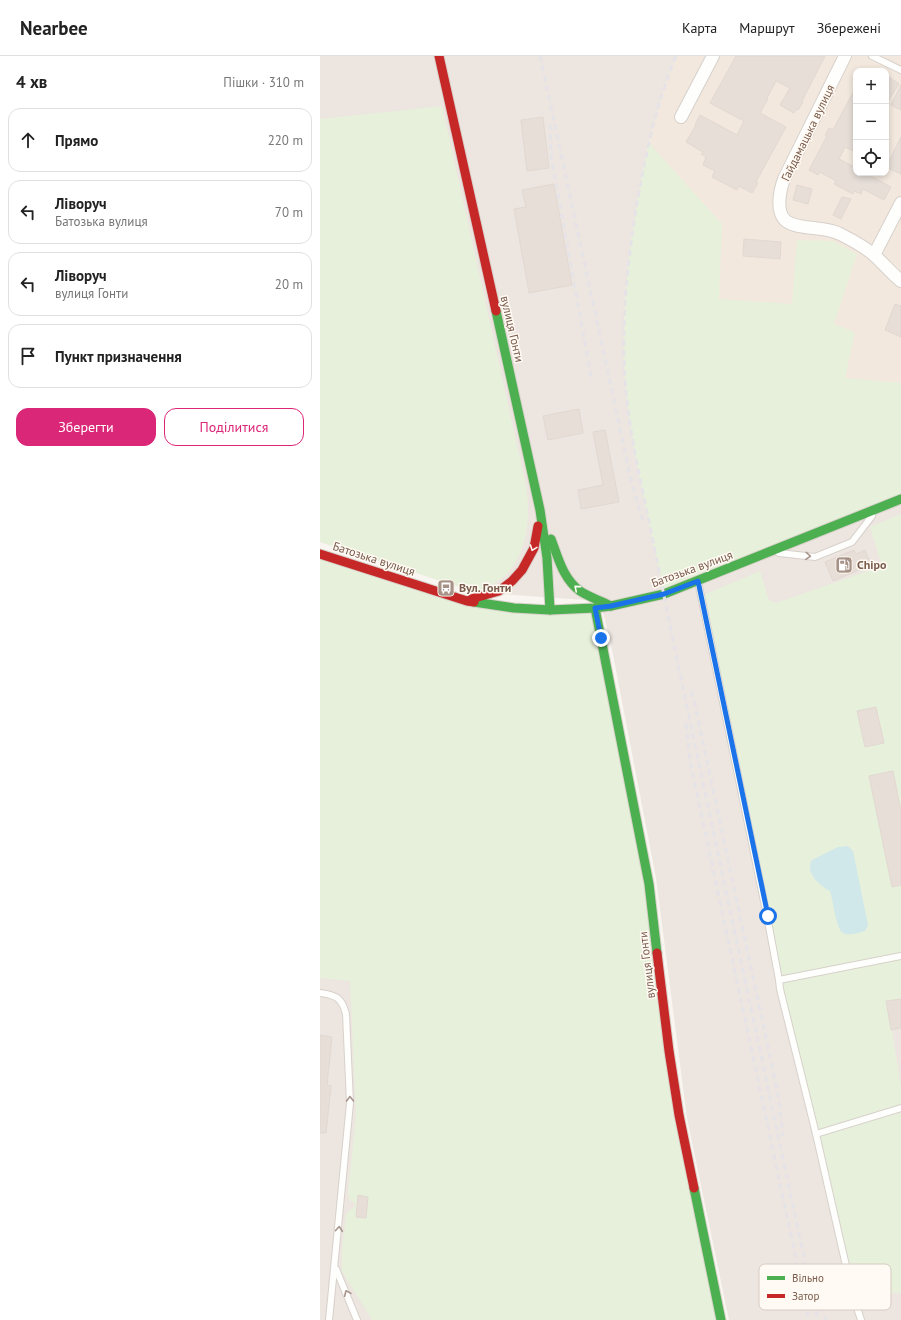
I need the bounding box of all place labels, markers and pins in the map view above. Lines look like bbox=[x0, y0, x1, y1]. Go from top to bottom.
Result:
fuel station icon: Chipo bbox=[834, 555, 854, 575]
place label: Chipo bbox=[857, 557, 887, 572]
bus stop icon: Вул. Гонти bbox=[436, 578, 456, 598]
place label: Вул. Гонти bbox=[459, 580, 511, 595]

